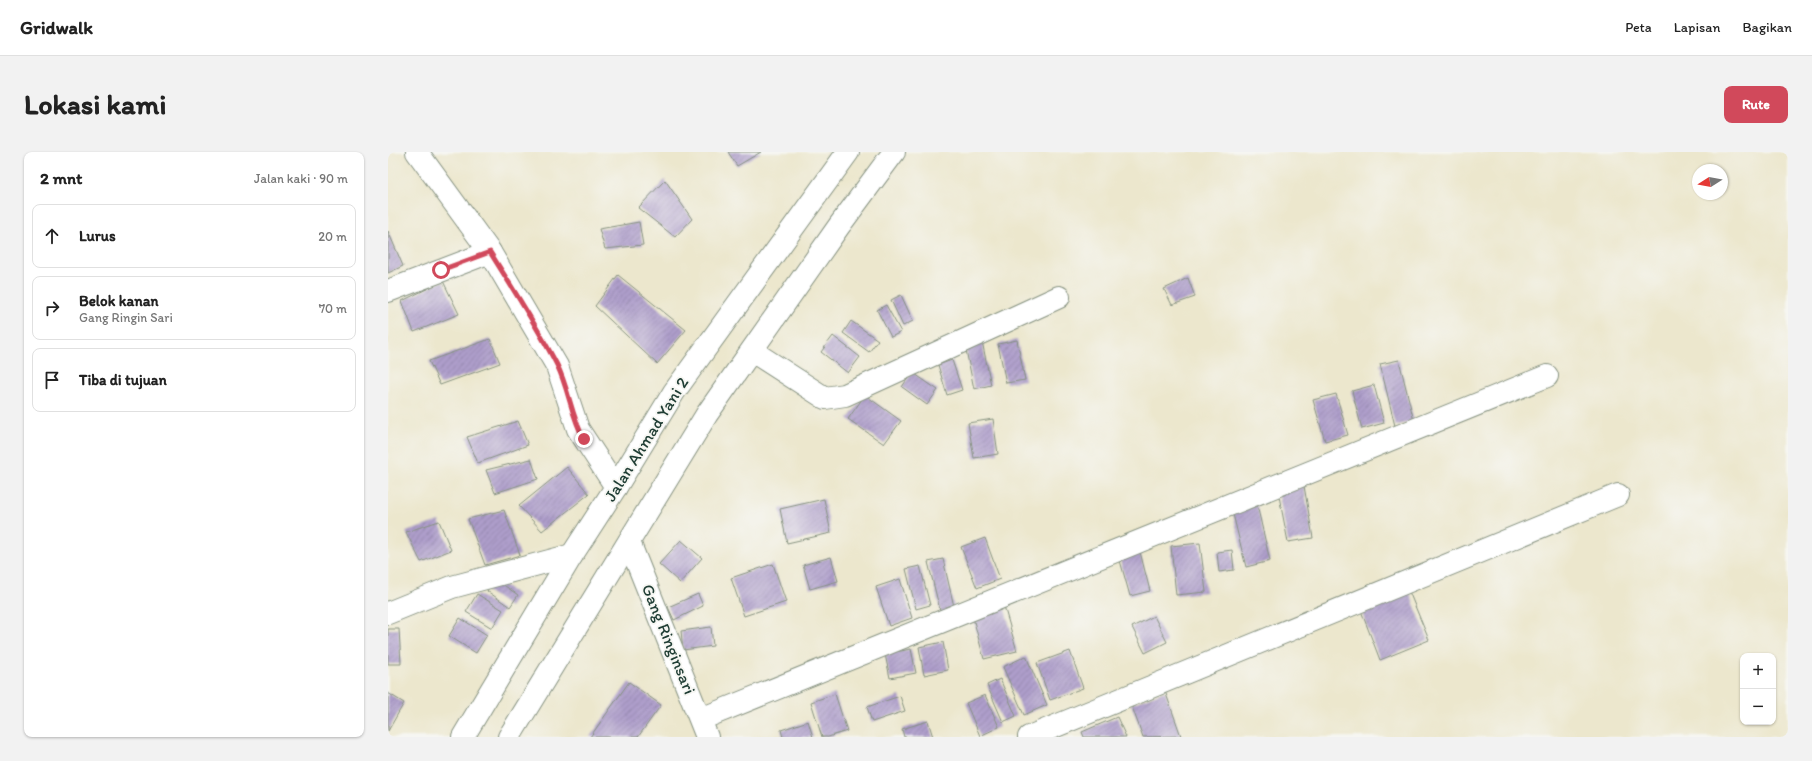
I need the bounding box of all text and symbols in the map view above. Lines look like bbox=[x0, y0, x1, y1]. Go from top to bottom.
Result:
text: Gridwalk bbox=[20, 16, 93, 39]
text: Peta bbox=[1625, 19, 1652, 36]
text: Lapisan bbox=[1674, 19, 1721, 36]
text: Bagikan bbox=[1743, 19, 1792, 36]
button: Rute bbox=[1724, 86, 1788, 123]
text: Lokasi kami bbox=[24, 87, 166, 121]
north arrow bbox=[1692, 164, 1728, 200]
text: 2 mnt bbox=[40, 168, 83, 188]
text: Jalan kaki · 90 m bbox=[254, 171, 348, 186]
icon: ahead bbox=[41, 225, 63, 247]
text: Lurus bbox=[79, 227, 116, 245]
text: 20 m bbox=[318, 229, 347, 244]
route start bbox=[432, 261, 450, 279]
text: Belok kanan bbox=[79, 292, 159, 310]
icon: right bbox=[41, 297, 63, 319]
text: 70 m bbox=[319, 301, 347, 316]
text: Gang Ringin Sari bbox=[79, 310, 173, 325]
icon: arrive bbox=[41, 369, 63, 391]
text: Tiba di tujuan bbox=[79, 371, 167, 389]
street label: Jalan Ahmad Yani 2 bbox=[600, 373, 692, 505]
route end bbox=[575, 430, 593, 448]
street label: Gang Ringinsari bbox=[638, 581, 700, 697]
map controls bbox=[1740, 653, 1776, 725]
button: + bbox=[1740, 653, 1776, 689]
button: − bbox=[1740, 689, 1776, 725]

